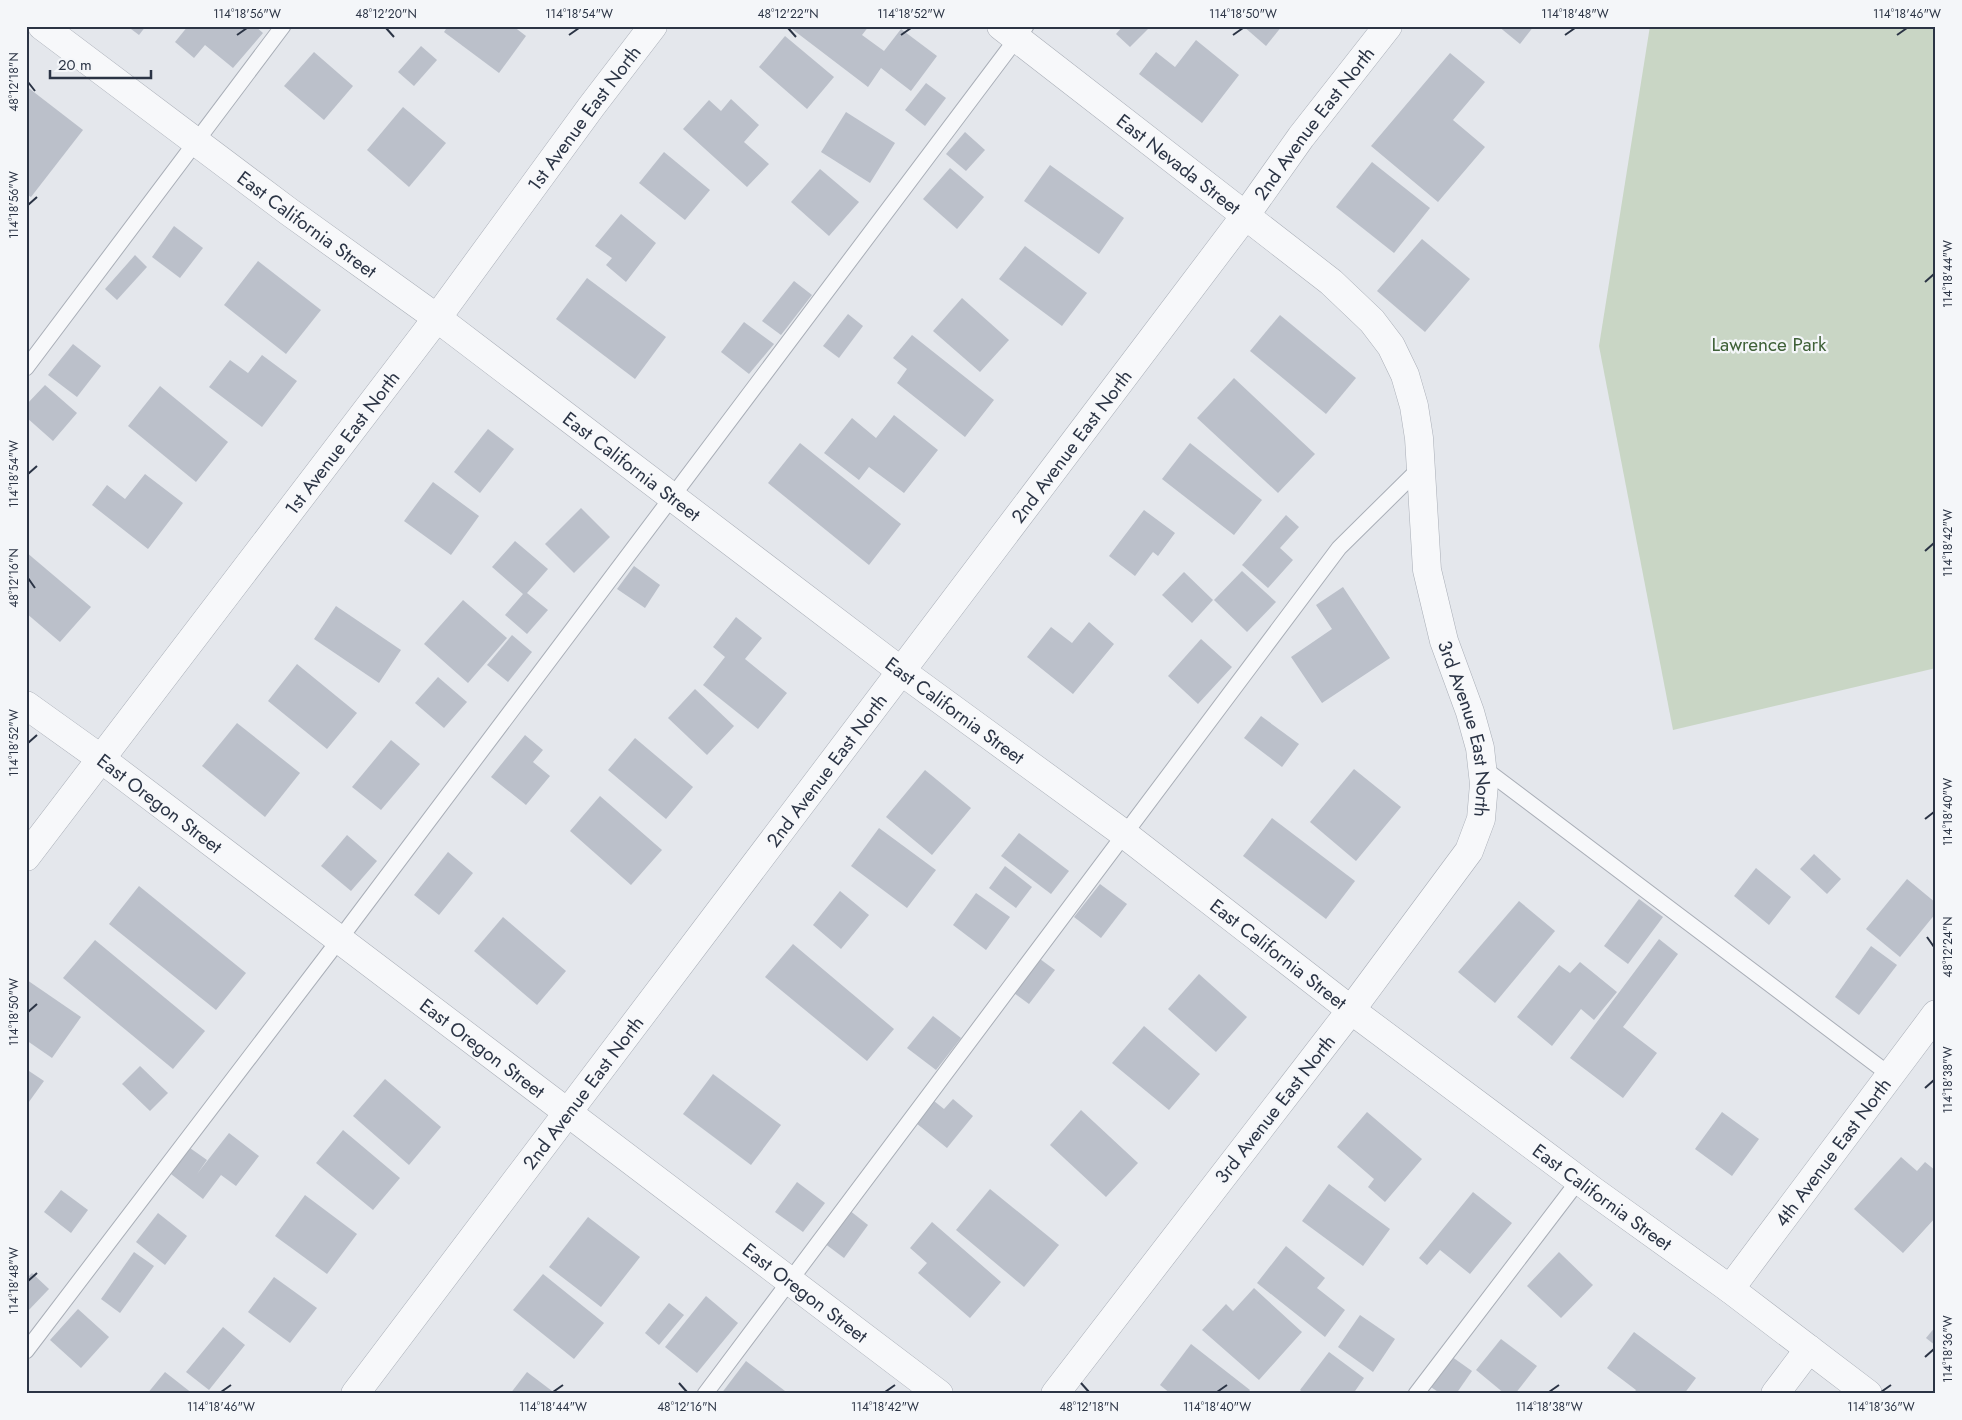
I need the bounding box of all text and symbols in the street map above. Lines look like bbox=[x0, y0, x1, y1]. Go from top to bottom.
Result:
text: 114°18'56"W bbox=[213, 5, 281, 23]
text: 48°12'20"N bbox=[355, 5, 417, 23]
text: 114°18'54"W bbox=[545, 5, 613, 23]
text: 48°12'22"N bbox=[757, 5, 819, 23]
text: 114°18'52"W bbox=[877, 5, 945, 23]
text: 114°18'50"W bbox=[1209, 5, 1277, 23]
text: 114°18'48"W bbox=[1541, 5, 1609, 23]
text: 114°18'46"W bbox=[1873, 5, 1941, 23]
street label: 1st Avenue East North bbox=[521, 40, 647, 196]
street label: 2nd Avenue East North bbox=[1247, 41, 1381, 205]
scale bar bbox=[50, 48, 151, 80]
text: 48°12'18"N bbox=[5, 52, 23, 112]
text: 20 m bbox=[58, 54, 92, 76]
street label: East Nevada Street bbox=[1111, 107, 1247, 221]
street label: East California Street bbox=[232, 164, 383, 284]
text: 114°18'56"W bbox=[5, 171, 23, 239]
text: 114°18'44"W bbox=[1939, 240, 1957, 308]
park label: Lawrence Park bbox=[1712, 331, 1827, 358]
street label: 2nd Avenue East North bbox=[1004, 364, 1138, 528]
street label: 1st Avenue East North bbox=[278, 365, 406, 521]
street label: East California Street bbox=[557, 405, 707, 528]
text: 114°18'54"W bbox=[5, 440, 23, 508]
text: 114°18'42"W bbox=[1939, 509, 1957, 577]
text: 48°12'16"N bbox=[5, 548, 23, 608]
street label: 3rd Avenue East North bbox=[1431, 637, 1498, 818]
street label: East California Street bbox=[880, 650, 1031, 771]
street label: 2nd Avenue East North bbox=[760, 688, 893, 852]
text: 114°18'52"W bbox=[5, 709, 23, 777]
street label: East Oregon Street bbox=[91, 747, 228, 860]
text: 114°18'40"W bbox=[1939, 778, 1957, 846]
street label: East California Street bbox=[1204, 892, 1353, 1016]
text: 48°12'24"N bbox=[1939, 916, 1957, 978]
text: 114°18'50"W bbox=[5, 978, 23, 1046]
street label: East Oregon Street bbox=[414, 992, 551, 1105]
street label: 2nd Avenue East North bbox=[516, 1010, 650, 1175]
street label: 3rd Avenue East North bbox=[1208, 1029, 1342, 1189]
text: 114°18'38"W bbox=[1939, 1046, 1957, 1114]
street label: 4th Avenue East North bbox=[1768, 1072, 1897, 1232]
street label: East California Street bbox=[1527, 1137, 1678, 1257]
street label: East Oregon Street bbox=[737, 1236, 874, 1349]
text: 114°18'48"W bbox=[5, 1247, 23, 1315]
text: 114°18'36"W bbox=[1939, 1315, 1957, 1383]
text: 114°18'46"W bbox=[187, 1398, 255, 1416]
text: 114°18'44"W bbox=[519, 1398, 587, 1416]
text: 48°12'16"N bbox=[657, 1398, 717, 1416]
text: 114°18'42"W bbox=[851, 1398, 919, 1416]
text: 48°12'18"N bbox=[1059, 1398, 1119, 1416]
text: 114°18'40"W bbox=[1183, 1398, 1251, 1416]
text: 114°18'38"W bbox=[1515, 1398, 1583, 1416]
text: 114°18'36"W bbox=[1847, 1398, 1915, 1416]

